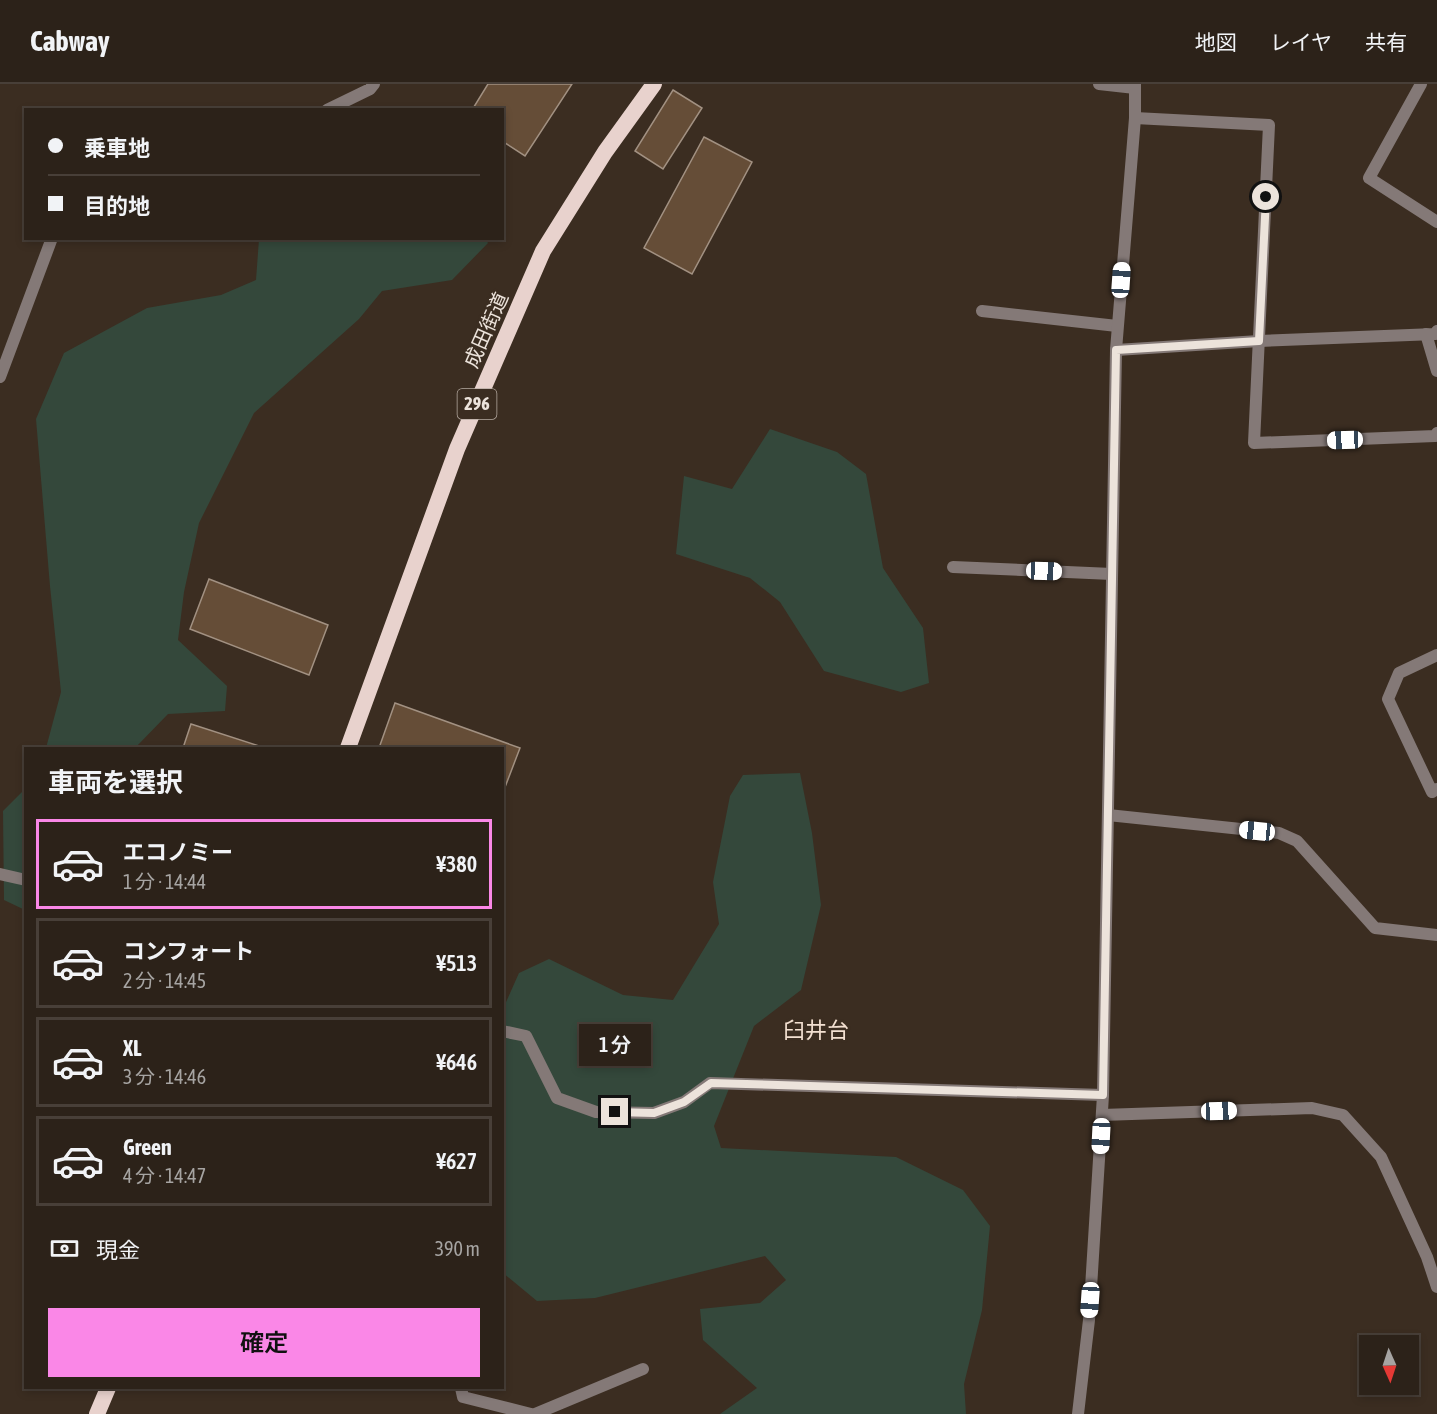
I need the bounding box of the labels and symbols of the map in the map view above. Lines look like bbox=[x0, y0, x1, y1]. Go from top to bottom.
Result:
route start bbox=[1252, 183, 1279, 210]
car bbox=[1111, 261, 1131, 299]
street label: 成田街道 bbox=[459, 289, 512, 371]
road number: 296 bbox=[458, 389, 496, 419]
car bbox=[1327, 430, 1363, 450]
car bbox=[1026, 561, 1062, 581]
car bbox=[1238, 820, 1276, 842]
district label: 臼井台 bbox=[783, 1017, 849, 1043]
callout: 1 分 bbox=[579, 1025, 651, 1067]
route end bbox=[601, 1098, 628, 1125]
car bbox=[1201, 1101, 1237, 1121]
car bbox=[1091, 1118, 1111, 1154]
car bbox=[1080, 1281, 1100, 1319]
north arrow bbox=[1359, 1335, 1419, 1395]

